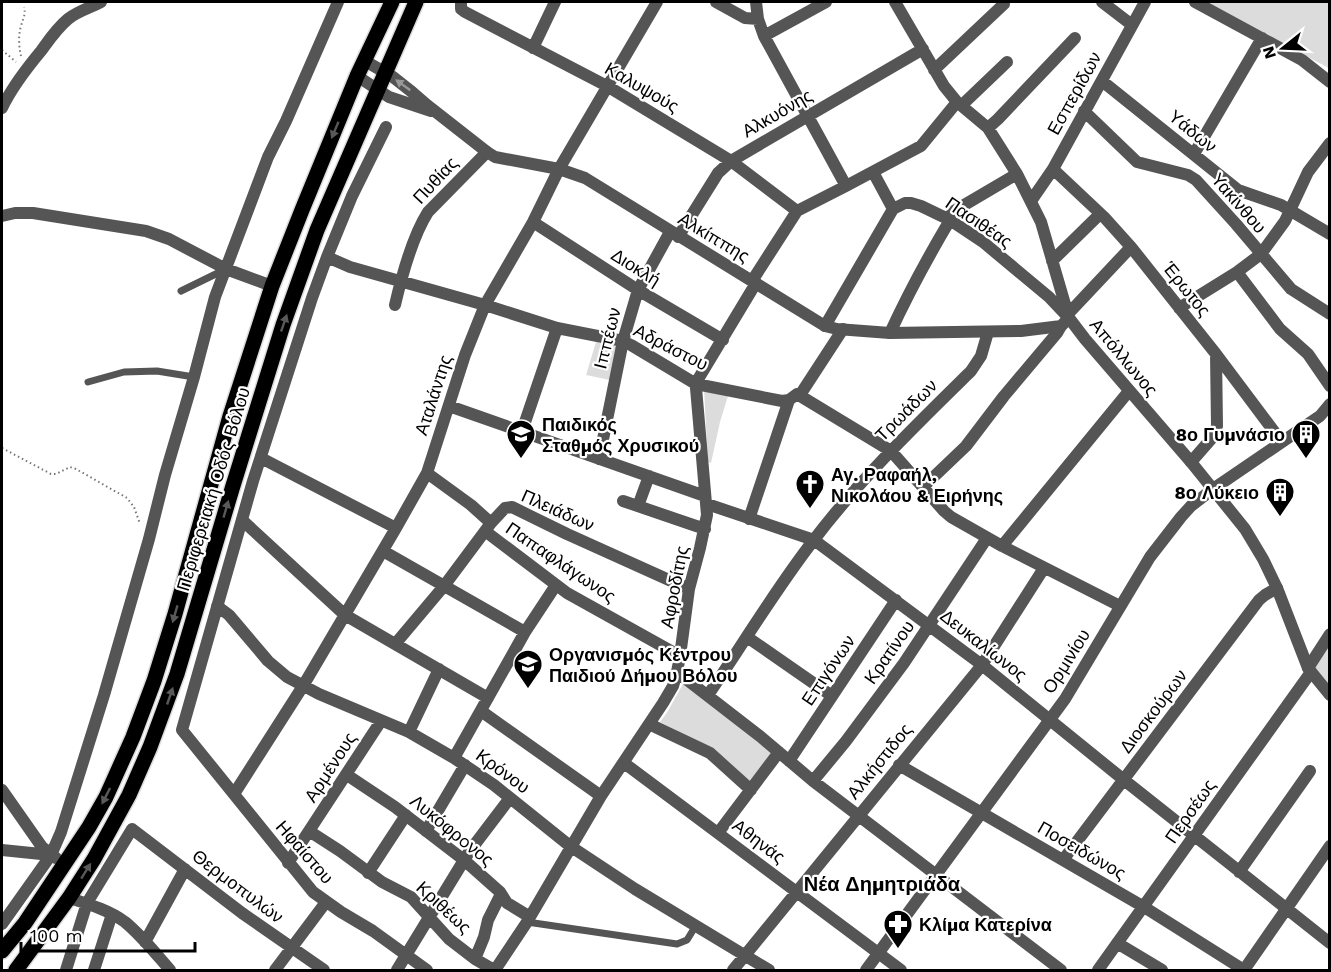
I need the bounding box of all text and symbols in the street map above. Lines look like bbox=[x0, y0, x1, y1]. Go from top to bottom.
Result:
north arrow bbox=[1253, 18, 1313, 78]
text: N bbox=[1258, 44, 1280, 61]
street label: Εσπερίδων bbox=[1043, 48, 1105, 138]
street label: Καλυψούς bbox=[601, 57, 683, 117]
one-way arrow bbox=[395, 79, 411, 91]
street label: Αλκυόνης bbox=[738, 84, 816, 141]
street label: Υάδων bbox=[1165, 105, 1221, 157]
one-way arrow bbox=[330, 122, 340, 140]
street label: Πυθίας bbox=[408, 152, 462, 208]
street label: Υακίνθου bbox=[1207, 169, 1271, 237]
street label: Πασιθέας bbox=[942, 192, 1016, 252]
street label: Αλκίππης bbox=[675, 208, 754, 267]
street label: Διοκλή bbox=[608, 244, 664, 290]
street label: Έρωτος bbox=[1158, 257, 1215, 321]
street label: Ιππέων bbox=[589, 305, 625, 371]
one-way arrow bbox=[279, 314, 289, 332]
street label: Απόλλωνος bbox=[1086, 314, 1163, 400]
street label: Αδράστου bbox=[630, 319, 712, 375]
street label: Αταλάντης bbox=[410, 352, 456, 438]
street label: Τρωάδων bbox=[871, 375, 941, 445]
street label: Περιφερειακή Οδός Βόλου bbox=[172, 385, 254, 593]
place label: Παιδικός Σταθμός Χρυσικού bbox=[542, 414, 699, 456]
school or university icon: Παιδικός Σταθμός Χρυσικού bbox=[505, 418, 537, 460]
building icon: 8ο Γυμνάσιο bbox=[1290, 418, 1322, 460]
place label: 8ο Γυμνάσιο bbox=[1176, 424, 1285, 445]
place label: Αγ. Ραφαήλ, Νικολάου & Ειρήνης bbox=[831, 464, 1003, 506]
church icon: Αγ. Ραφαήλ, Νικολάου & Ειρήνης bbox=[794, 468, 826, 510]
building icon: 8ο Λύκειο bbox=[1264, 476, 1296, 518]
place label: 8ο Λύκειο bbox=[1175, 482, 1259, 503]
street label: Πλειάδων bbox=[518, 485, 598, 535]
one-way arrow bbox=[222, 500, 231, 518]
street label: Παπαφλάγωνος bbox=[502, 517, 620, 607]
street label: Αφροδίτης bbox=[656, 544, 692, 630]
one-way arrow bbox=[170, 605, 179, 623]
street label: Δευκαλίωνος bbox=[937, 605, 1032, 685]
street label: Κρατίνου bbox=[860, 616, 918, 688]
street label: Ορμινίου bbox=[1038, 625, 1094, 697]
street label: Επιγόνων bbox=[797, 631, 859, 709]
place label: Οργανισμός Κέντρου Παιδιού Δήμου Βόλου bbox=[549, 644, 738, 686]
school or university icon: Οργανισμός Κέντρου Παιδιού Δήμου Βόλου bbox=[512, 648, 544, 690]
street label: Διοσκούρων bbox=[1115, 665, 1191, 757]
one-way arrow bbox=[166, 686, 175, 704]
street label: Αλκήστιδος bbox=[842, 719, 916, 803]
street label: Αρμένους bbox=[300, 728, 360, 806]
street label: Κρόνου bbox=[472, 745, 534, 797]
street label: Περσέως bbox=[1160, 775, 1220, 847]
one-way arrow bbox=[101, 788, 111, 805]
street label: Λυκόφρoνος bbox=[406, 790, 498, 870]
street label: Αθηνάς bbox=[729, 815, 790, 868]
street label: Ηφαίστου bbox=[272, 816, 338, 888]
street label: Ποσειδώνος bbox=[1034, 816, 1130, 884]
street label: Θερμοπυλών bbox=[188, 845, 288, 927]
one-way arrow bbox=[81, 863, 92, 879]
district label: Νέα Δημητριάδα bbox=[804, 872, 961, 896]
street label: Κριθέως bbox=[412, 876, 476, 938]
pharmacy icon: Κλίμα Κατερίνα bbox=[882, 908, 914, 950]
place label: Κλίμα Κατερίνα bbox=[919, 914, 1052, 935]
scale bar bbox=[21, 915, 195, 953]
text: 100 m bbox=[30, 925, 83, 946]

